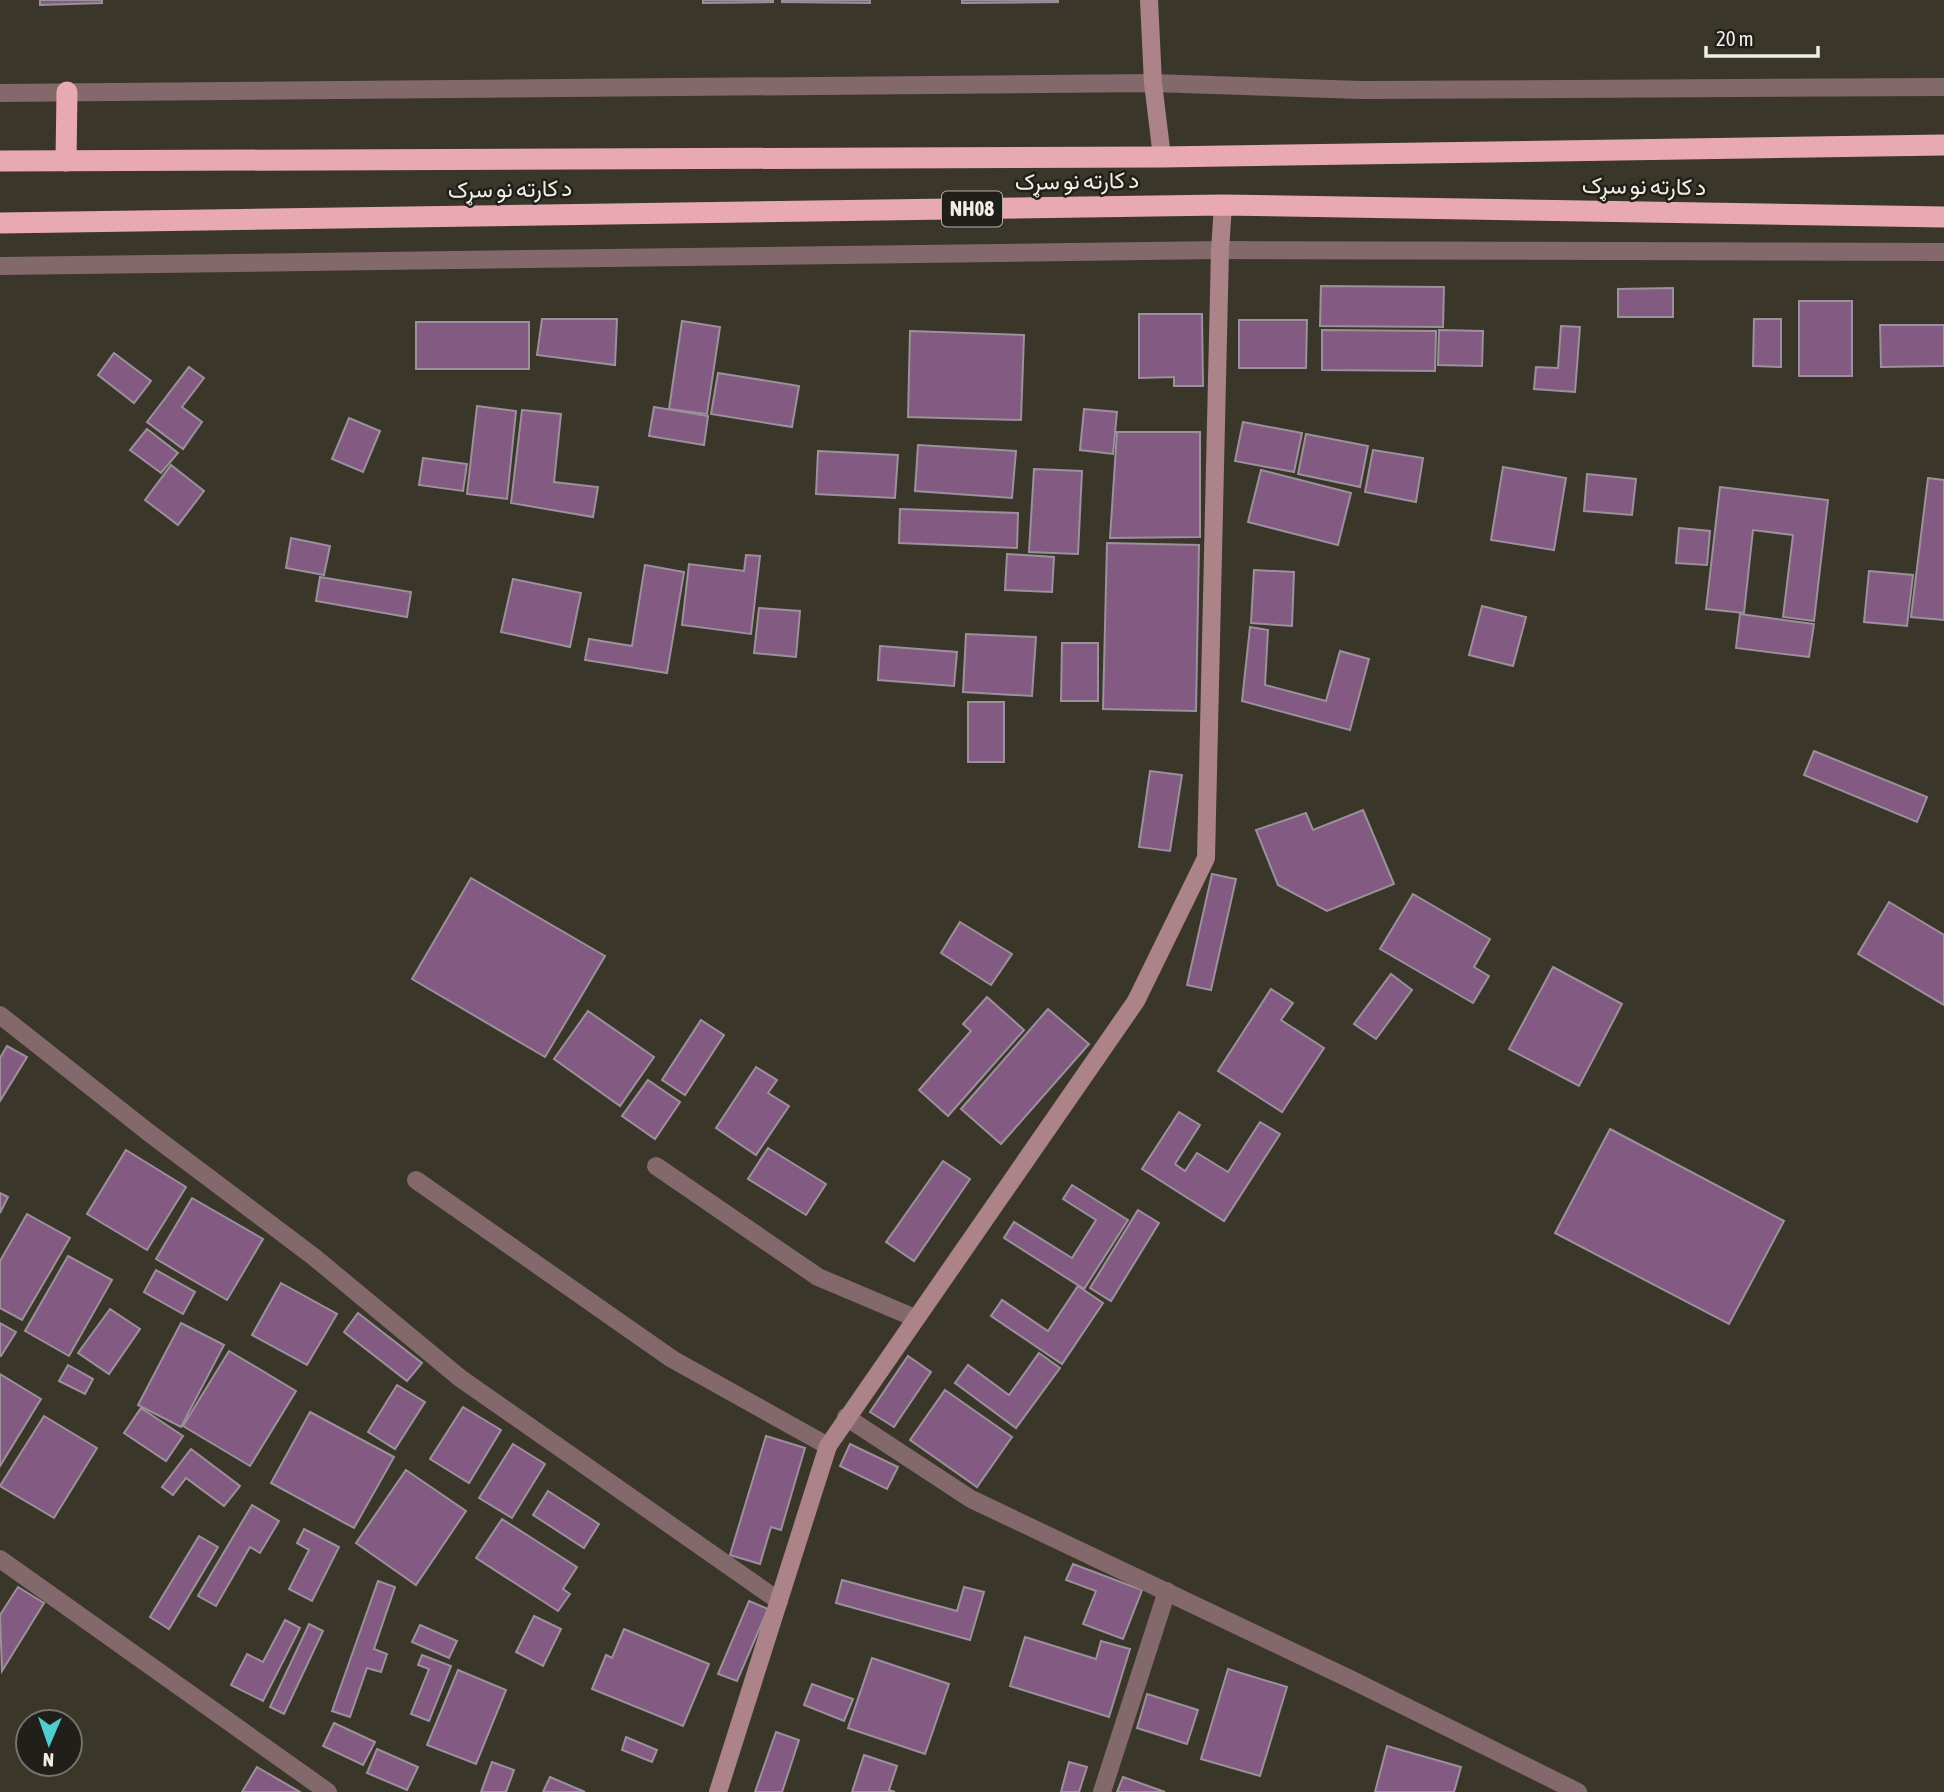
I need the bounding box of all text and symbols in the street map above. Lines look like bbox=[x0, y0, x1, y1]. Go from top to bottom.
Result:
scale bar bbox=[1706, 14, 1818, 58]
text: 20 m bbox=[1716, 26, 1754, 50]
street label: د کارته نو سړک bbox=[1015, 167, 1139, 199]
street label: د کارته نو سړک bbox=[1582, 172, 1706, 204]
street label: د کارته نو سړک bbox=[448, 175, 572, 207]
road number: NH08 bbox=[942, 192, 1002, 227]
north arrow bbox=[14, 1708, 84, 1778]
text: N bbox=[42, 1749, 54, 1771]

